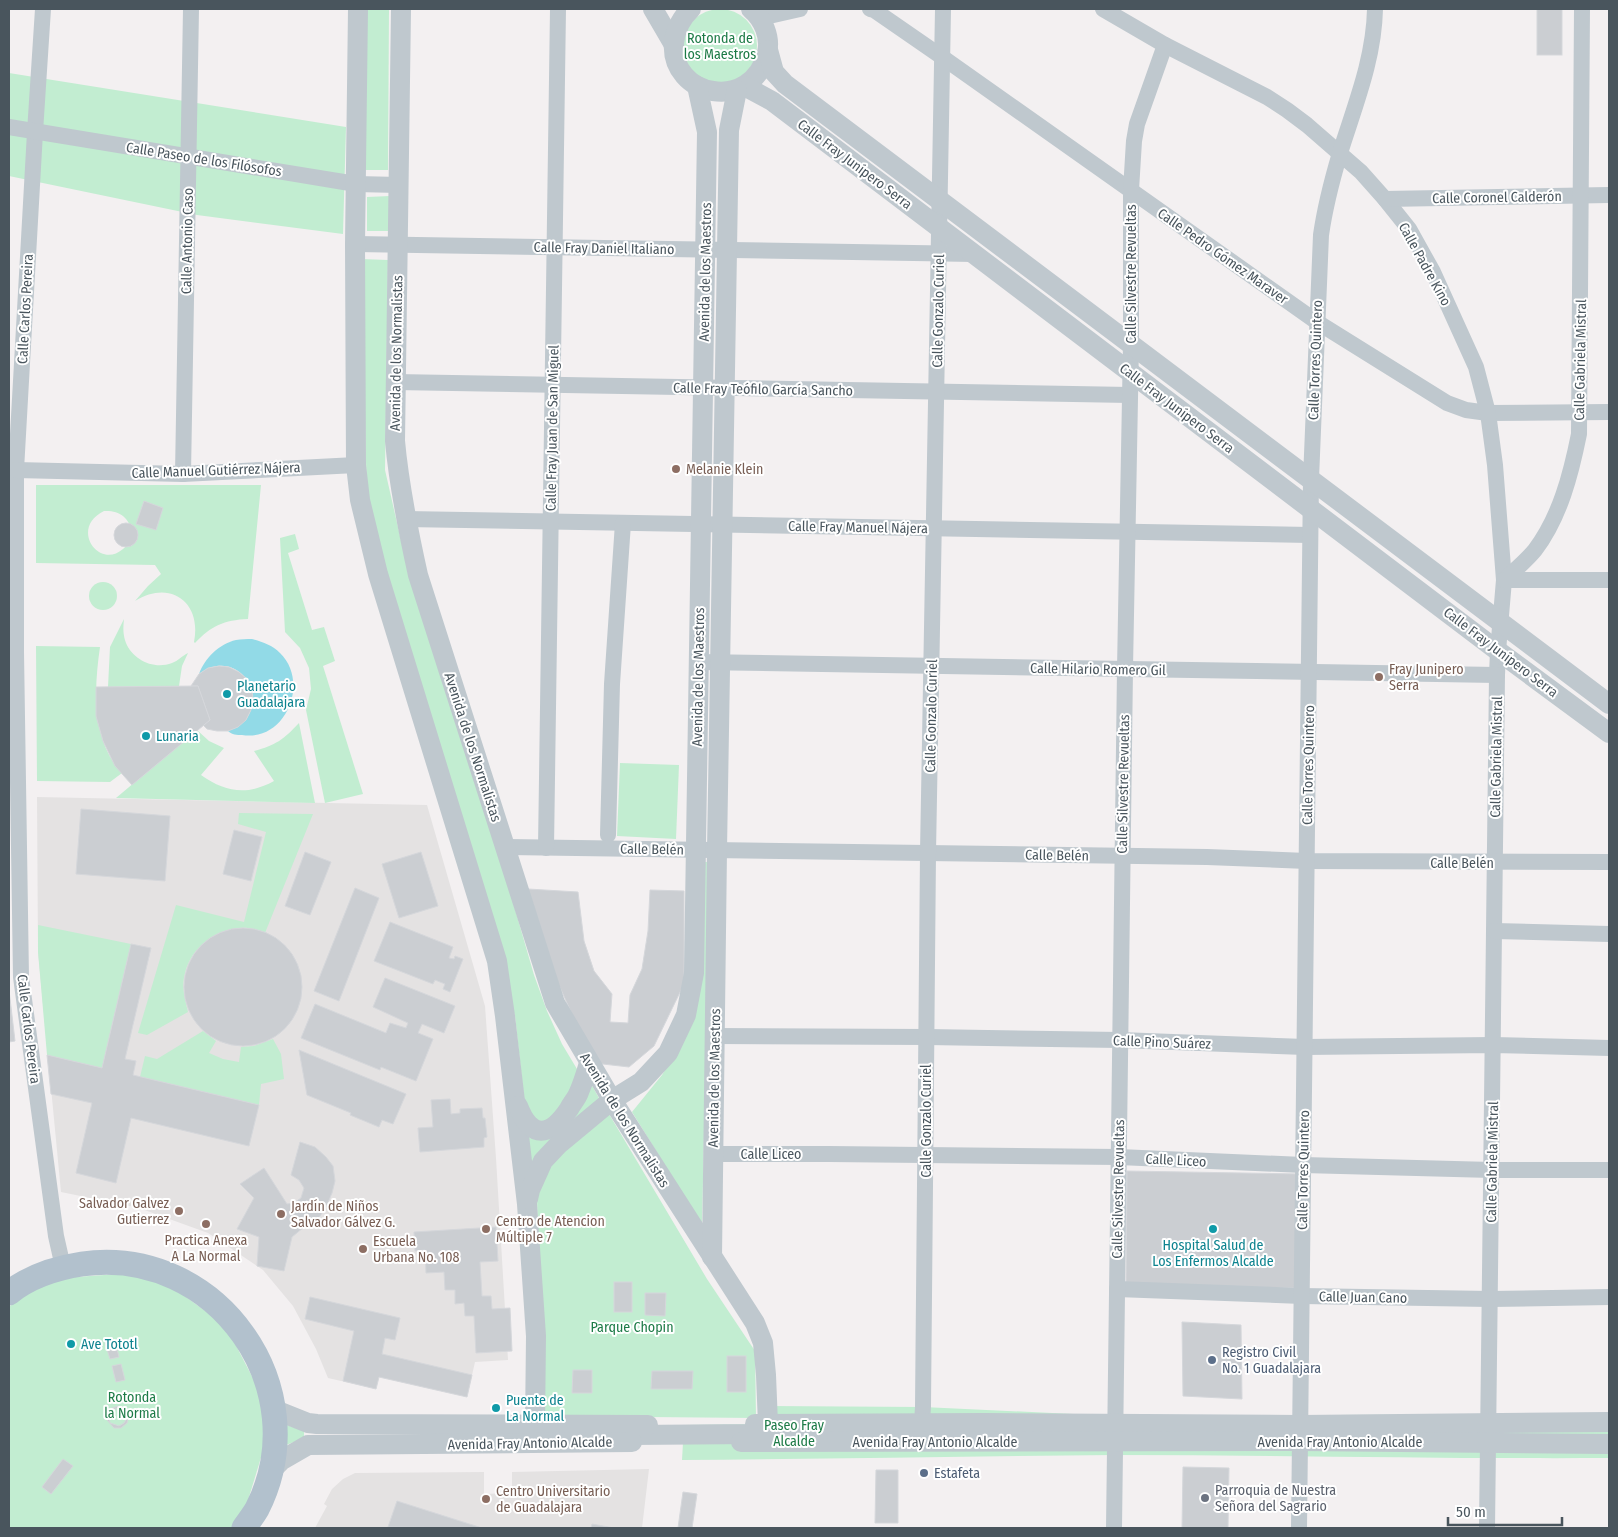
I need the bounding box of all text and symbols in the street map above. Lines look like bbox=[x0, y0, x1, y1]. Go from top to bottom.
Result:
park label: Rotonda de los Maestros bbox=[684, 30, 756, 63]
street label: Calle Fray Junípero Serra bbox=[794, 116, 915, 213]
street label: Calle Paseo de los Filósofos bbox=[125, 139, 283, 180]
street label: Calle Antonio Caso bbox=[178, 188, 197, 294]
street label: Calle Coronel Calderón bbox=[1432, 188, 1562, 207]
street label: Avenida de los Maestros bbox=[696, 202, 715, 342]
street label: Calle Silvestre Revueltas bbox=[1123, 204, 1140, 344]
street label: Calle Pedro Gómez Maraver bbox=[1154, 205, 1291, 308]
street label: Calle Padre Kino bbox=[1395, 220, 1454, 309]
street label: Calle Fray Daniel Italiano bbox=[533, 239, 675, 258]
street label: Calle Carlos Pereira bbox=[14, 253, 37, 365]
street label: Calle Gonzalo Curiel bbox=[929, 254, 948, 368]
street label: Avenida de los Normalistas bbox=[387, 275, 406, 431]
street label: Calle Gabriela Mistral bbox=[1571, 299, 1590, 421]
street label: Calle Torres Quintero bbox=[1305, 300, 1326, 420]
street label: Calle Fray Juan de San Miguel bbox=[543, 344, 562, 511]
street label: Calle Fray Junípero Serra bbox=[1116, 360, 1237, 457]
street label: Calle Fray Teófilo García Sancho bbox=[673, 379, 853, 400]
street label: Calle Manuel Gutiérrez Nájera bbox=[131, 459, 301, 482]
place label: Melanie Klein bbox=[686, 461, 763, 478]
marker: Melanie Klein bbox=[670, 463, 682, 475]
street label: Calle Fray Manuel Nájera bbox=[788, 518, 928, 537]
street label: Calle Fray Junípero Serra bbox=[1440, 604, 1561, 701]
street label: Avenida de los Maestros bbox=[689, 607, 708, 747]
street label: Calle Gonzalo Curiel bbox=[922, 659, 941, 773]
street label: Calle Hilario Romero Gil bbox=[1030, 660, 1166, 679]
place label: Fray Junipero Serra bbox=[1389, 661, 1464, 694]
street label: Avenida de los Normalistas bbox=[440, 671, 505, 824]
marker: Fray Junipero Serra bbox=[1373, 671, 1385, 683]
place label: Planetario Guadalajara bbox=[237, 678, 306, 711]
marker: Planetario Guadalajara bbox=[221, 688, 233, 700]
street label: Calle Gabriela Mistral bbox=[1487, 696, 1506, 818]
street label: Calle Torres Quintero bbox=[1299, 705, 1318, 825]
street label: Calle Silvestre Revueltas bbox=[1114, 714, 1133, 854]
place label: Lunaria bbox=[156, 728, 199, 745]
marker: Lunaria bbox=[140, 730, 152, 742]
street label: Calle Belén bbox=[620, 840, 684, 859]
street label: Calle Belén bbox=[1025, 846, 1089, 865]
street label: Calle Belén bbox=[1430, 855, 1494, 872]
street label: Calle Carlos Pereira bbox=[13, 973, 44, 1085]
street label: Avenida de los Maestros bbox=[705, 1008, 724, 1148]
street label: Calle Pino Suárez bbox=[1113, 1032, 1212, 1053]
street label: Avenida de los Normalistas bbox=[576, 1050, 673, 1191]
street label: Calle Gonzalo Curiel bbox=[918, 1064, 935, 1178]
street label: Calle Gabriela Mistral bbox=[1483, 1101, 1502, 1223]
street label: Calle Torres Quintero bbox=[1294, 1110, 1313, 1230]
street label: Calle Silvestre Revueltas bbox=[1109, 1119, 1128, 1259]
street label: Calle Liceo bbox=[741, 1146, 801, 1163]
street label: Calle Liceo bbox=[1145, 1150, 1207, 1171]
place label: Salvador Galvez Gutierrez bbox=[79, 1195, 169, 1228]
place label: Jardín de Niños Salvador Gálvez G. bbox=[291, 1198, 395, 1231]
marker: Salvador Galvez Gutierrez bbox=[173, 1205, 185, 1217]
marker: Jardín de Niños Salvador Gálvez G. bbox=[275, 1208, 287, 1220]
place label: Centro de Atencion Múltiple 7 bbox=[496, 1213, 605, 1246]
marker: Practica Anexa A La Normal bbox=[200, 1218, 212, 1230]
marker: Centro de Atencion Múltiple 7 bbox=[480, 1223, 492, 1235]
marker: Hospital Salud de Los Enfermos Alcalde bbox=[1207, 1223, 1219, 1235]
place label: Practica Anexa A La Normal bbox=[165, 1232, 248, 1265]
place label: Escuela Urbana No. 108 bbox=[373, 1233, 460, 1266]
place label: Hospital Salud de Los Enfermos Alcalde bbox=[1152, 1237, 1274, 1270]
marker: Escuela Urbana No. 108 bbox=[357, 1243, 369, 1255]
street label: Calle Juan Cano bbox=[1319, 1288, 1407, 1307]
park label: Parque Chopin bbox=[590, 1319, 674, 1336]
place label: Ave Tototl bbox=[81, 1336, 138, 1353]
marker: Ave Tototl bbox=[65, 1338, 77, 1350]
place label: Registro Civil No. 1 Guadalajara bbox=[1222, 1344, 1321, 1377]
marker: Registro Civil No. 1 Guadalajara bbox=[1206, 1354, 1218, 1366]
park label: Rotonda la Normal bbox=[104, 1389, 160, 1422]
place label: Puente de La Normal bbox=[506, 1392, 564, 1425]
marker: Puente de La Normal bbox=[490, 1402, 502, 1414]
park label: Paseo Fray Alcalde bbox=[764, 1417, 825, 1450]
street label: Avenida Fray Antonio Alcalde bbox=[447, 1434, 613, 1453]
street label: Avenida Fray Antonio Alcalde bbox=[853, 1434, 1018, 1451]
street label: Avenida Fray Antonio Alcalde bbox=[1258, 1434, 1423, 1451]
place label: Estafeta bbox=[934, 1465, 980, 1482]
marker: Estafeta bbox=[918, 1467, 930, 1479]
place label: Parroquia de Nuestra Señora del Sagrario bbox=[1215, 1482, 1336, 1515]
place label: Centro Universitario de Guadalajara bbox=[496, 1483, 610, 1516]
marker: Parroquia de Nuestra Señora del Sagrario bbox=[1199, 1492, 1211, 1504]
marker: Centro Universitario de Guadalajara bbox=[480, 1493, 492, 1505]
scale bar bbox=[1448, 1494, 1562, 1526]
text: 50 m bbox=[1456, 1503, 1486, 1521]

